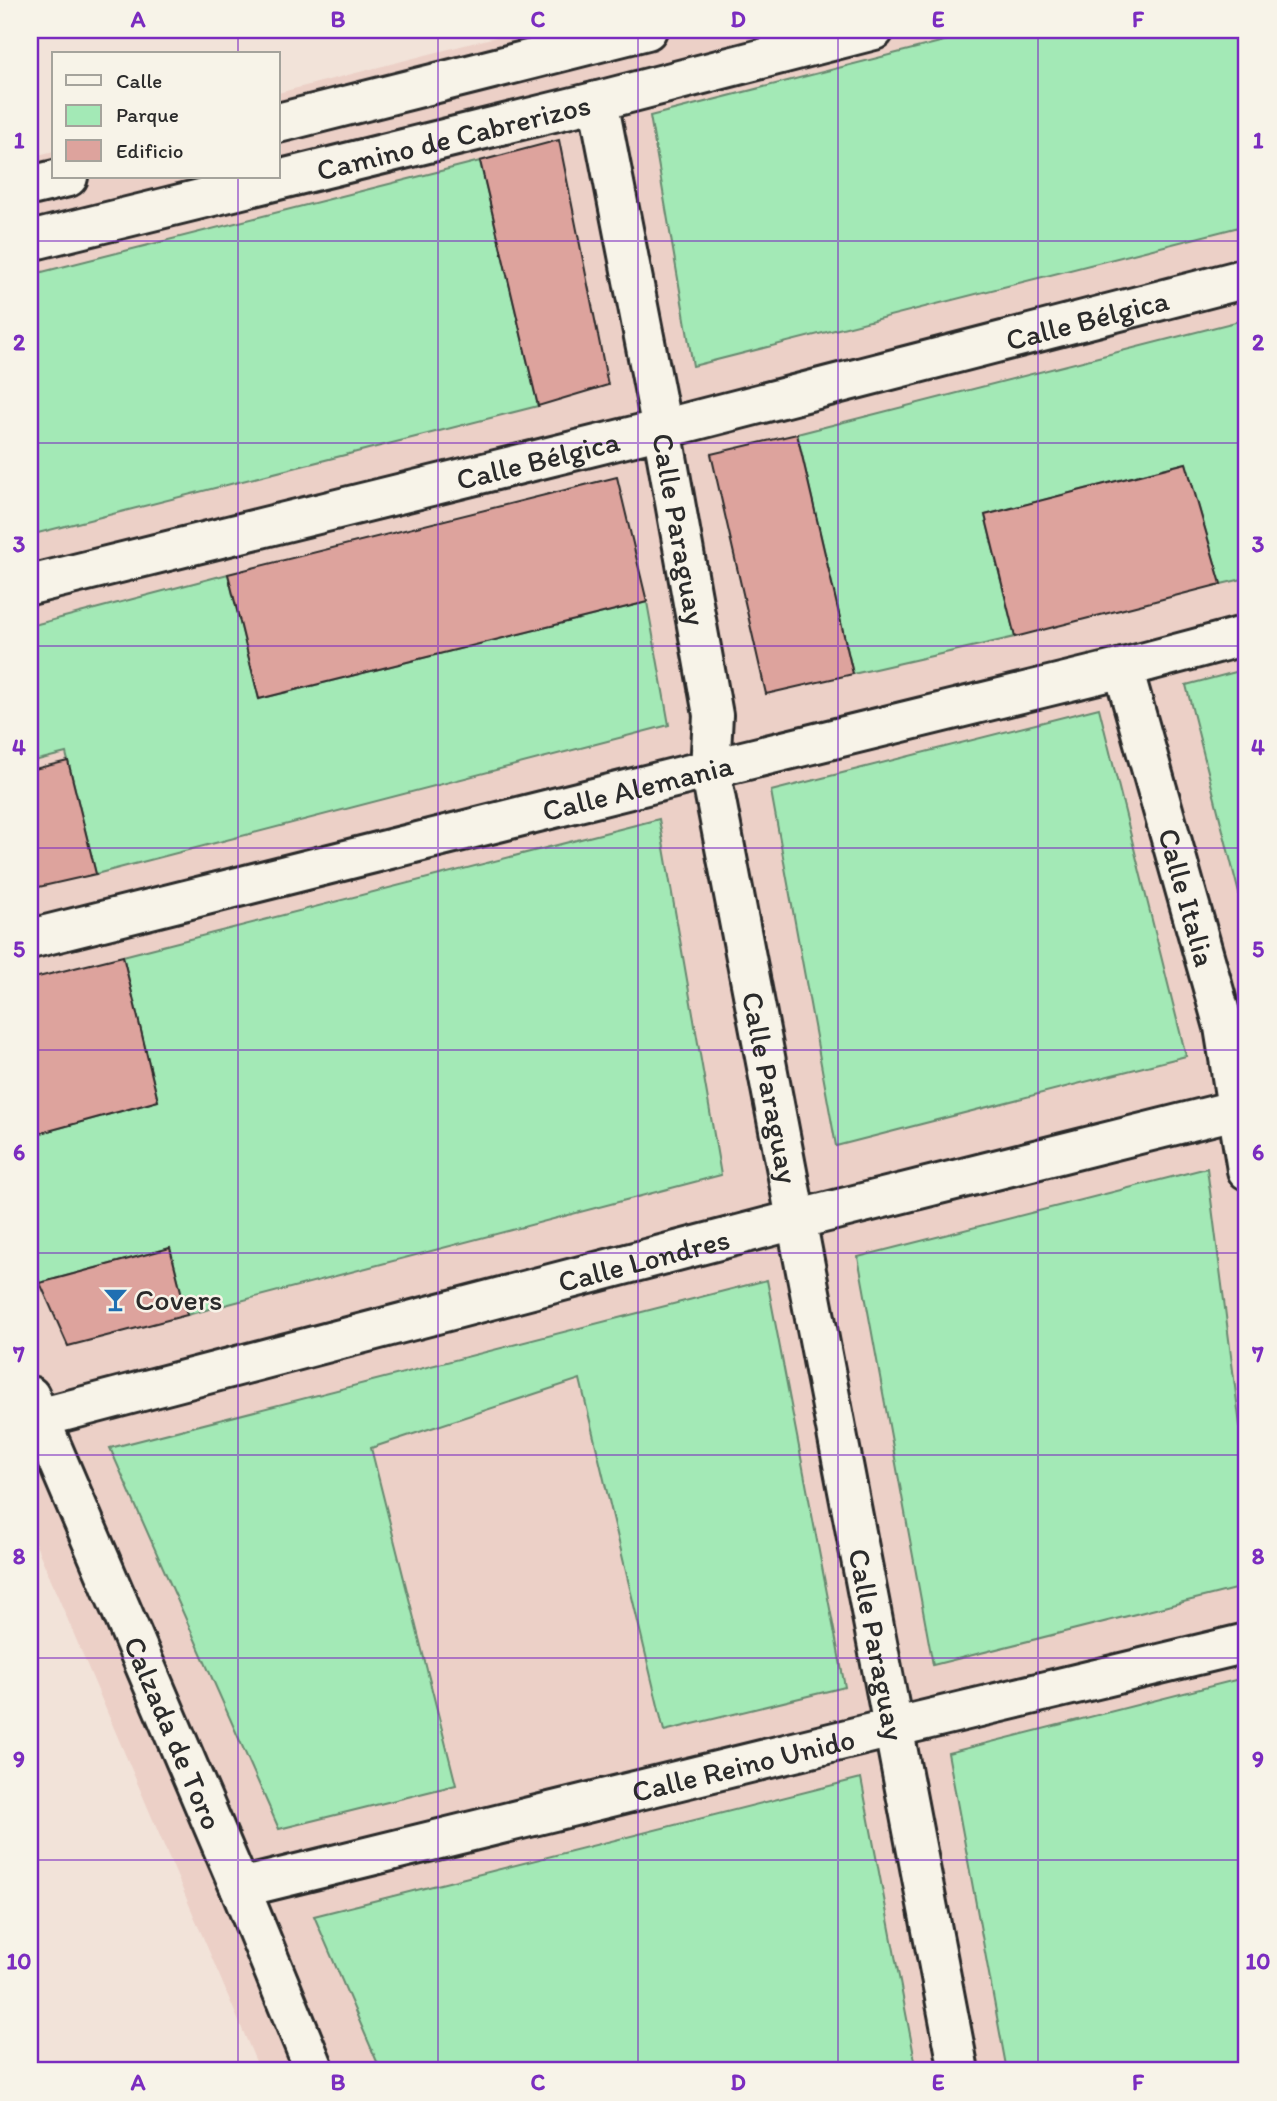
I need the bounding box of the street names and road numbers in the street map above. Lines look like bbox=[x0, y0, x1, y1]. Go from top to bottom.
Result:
street label: Camino de Cabrerizos bbox=[313, 85, 594, 188]
street label: Calle Bélgica bbox=[1002, 280, 1173, 358]
street label: Calle Bélgica bbox=[452, 422, 624, 498]
street label: Calle Paraguay bbox=[645, 430, 715, 628]
street label: Calle Alemania bbox=[538, 746, 737, 829]
street label: Calle Italia bbox=[1150, 824, 1225, 971]
street label: Calle Paraguay bbox=[734, 988, 807, 1187]
street label: Calle Londres bbox=[554, 1219, 733, 1300]
street label: Calle Paraguay bbox=[841, 1545, 914, 1743]
street label: Calzada de Toro bbox=[116, 1630, 231, 1835]
street label: Calle Reino Unido bbox=[628, 1719, 859, 1810]

